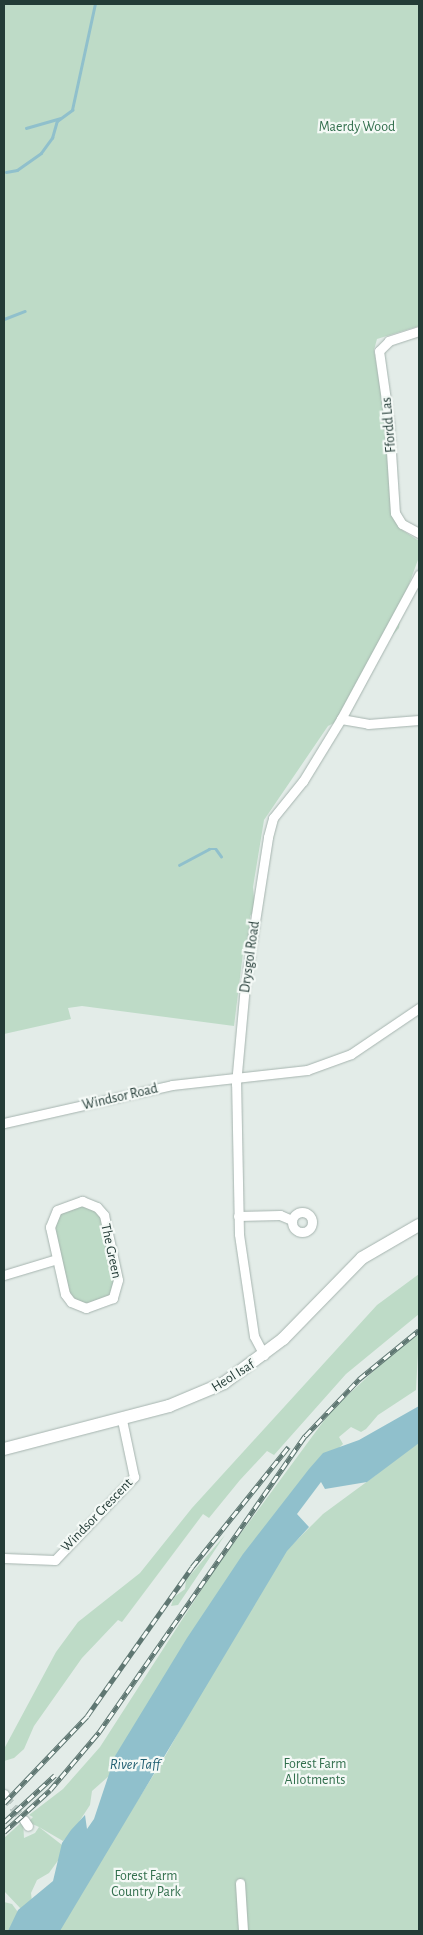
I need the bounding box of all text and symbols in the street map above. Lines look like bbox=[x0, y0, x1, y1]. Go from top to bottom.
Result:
park label: Maerdy Wood bbox=[319, 119, 395, 135]
street label: Ffordd Las bbox=[378, 397, 400, 453]
street label: Drysgol Road bbox=[237, 920, 263, 994]
street label: Windsor Road bbox=[81, 1080, 159, 1114]
street label: The Green bbox=[97, 1222, 125, 1280]
street label: Heol Isaf bbox=[208, 1356, 258, 1396]
street label: Windsor Crescent bbox=[58, 1475, 136, 1555]
water label: River Taff bbox=[110, 1756, 160, 1774]
park label: Forest Farm Allotments bbox=[284, 1756, 346, 1788]
park label: Forest Farm Country Park bbox=[111, 1868, 181, 1900]

